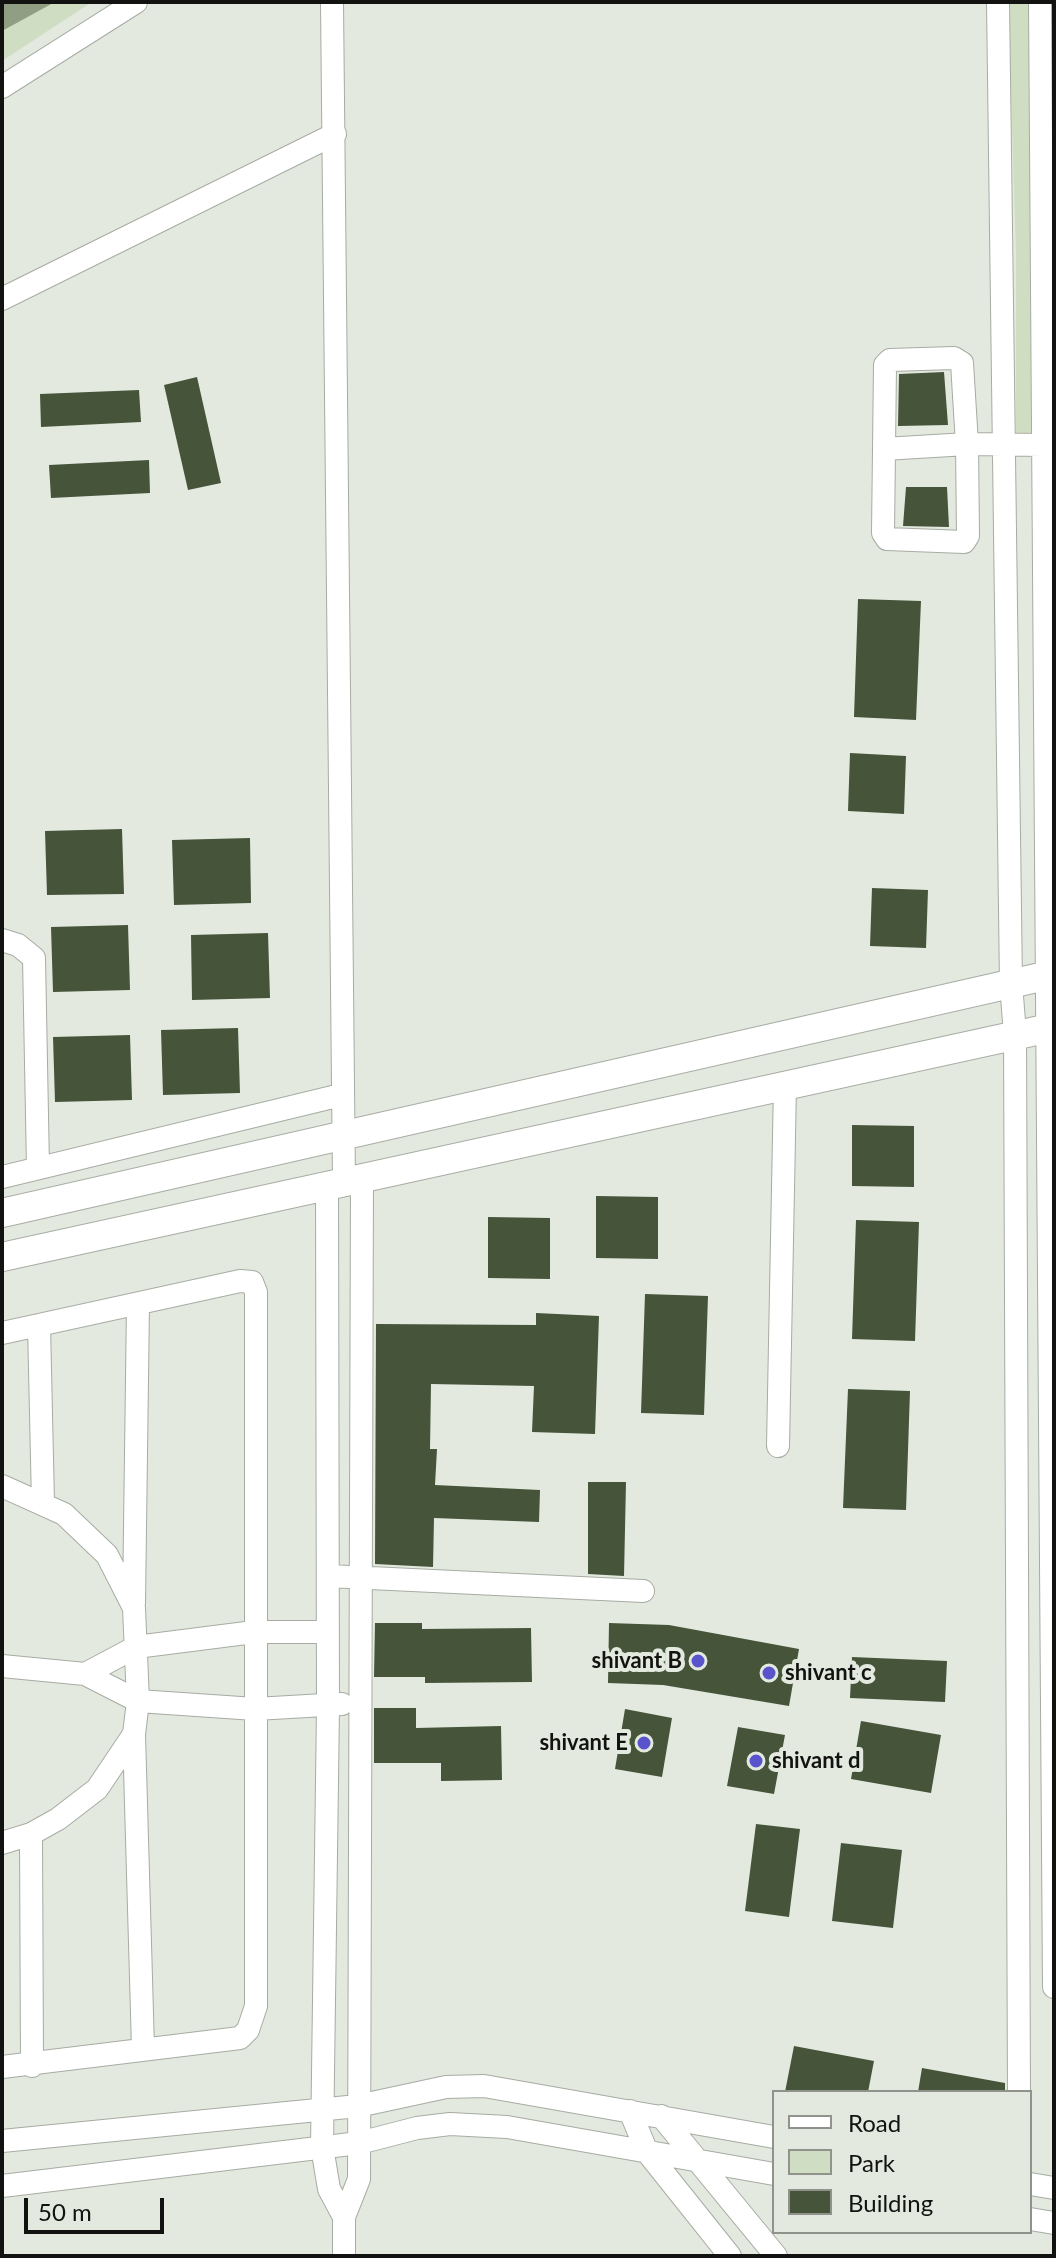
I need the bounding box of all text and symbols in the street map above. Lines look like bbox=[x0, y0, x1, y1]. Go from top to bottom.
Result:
place label: shivant B bbox=[592, 1648, 682, 1674]
marker: shivant B bbox=[689, 1652, 707, 1670]
place label: shivant c bbox=[785, 1660, 872, 1686]
marker: shivant c bbox=[760, 1664, 778, 1682]
place label: shivant E bbox=[539, 1730, 628, 1756]
marker: shivant E bbox=[635, 1734, 653, 1752]
place label: shivant d bbox=[772, 1748, 860, 1774]
marker: shivant d bbox=[747, 1752, 765, 1770]
legend bbox=[772, 2090, 1032, 2234]
text: Road bbox=[848, 2108, 901, 2137]
text: Park bbox=[848, 2148, 895, 2177]
scale bar bbox=[28, 2182, 168, 2232]
text: Building bbox=[848, 2188, 933, 2217]
text: 50 m bbox=[38, 2197, 92, 2226]

